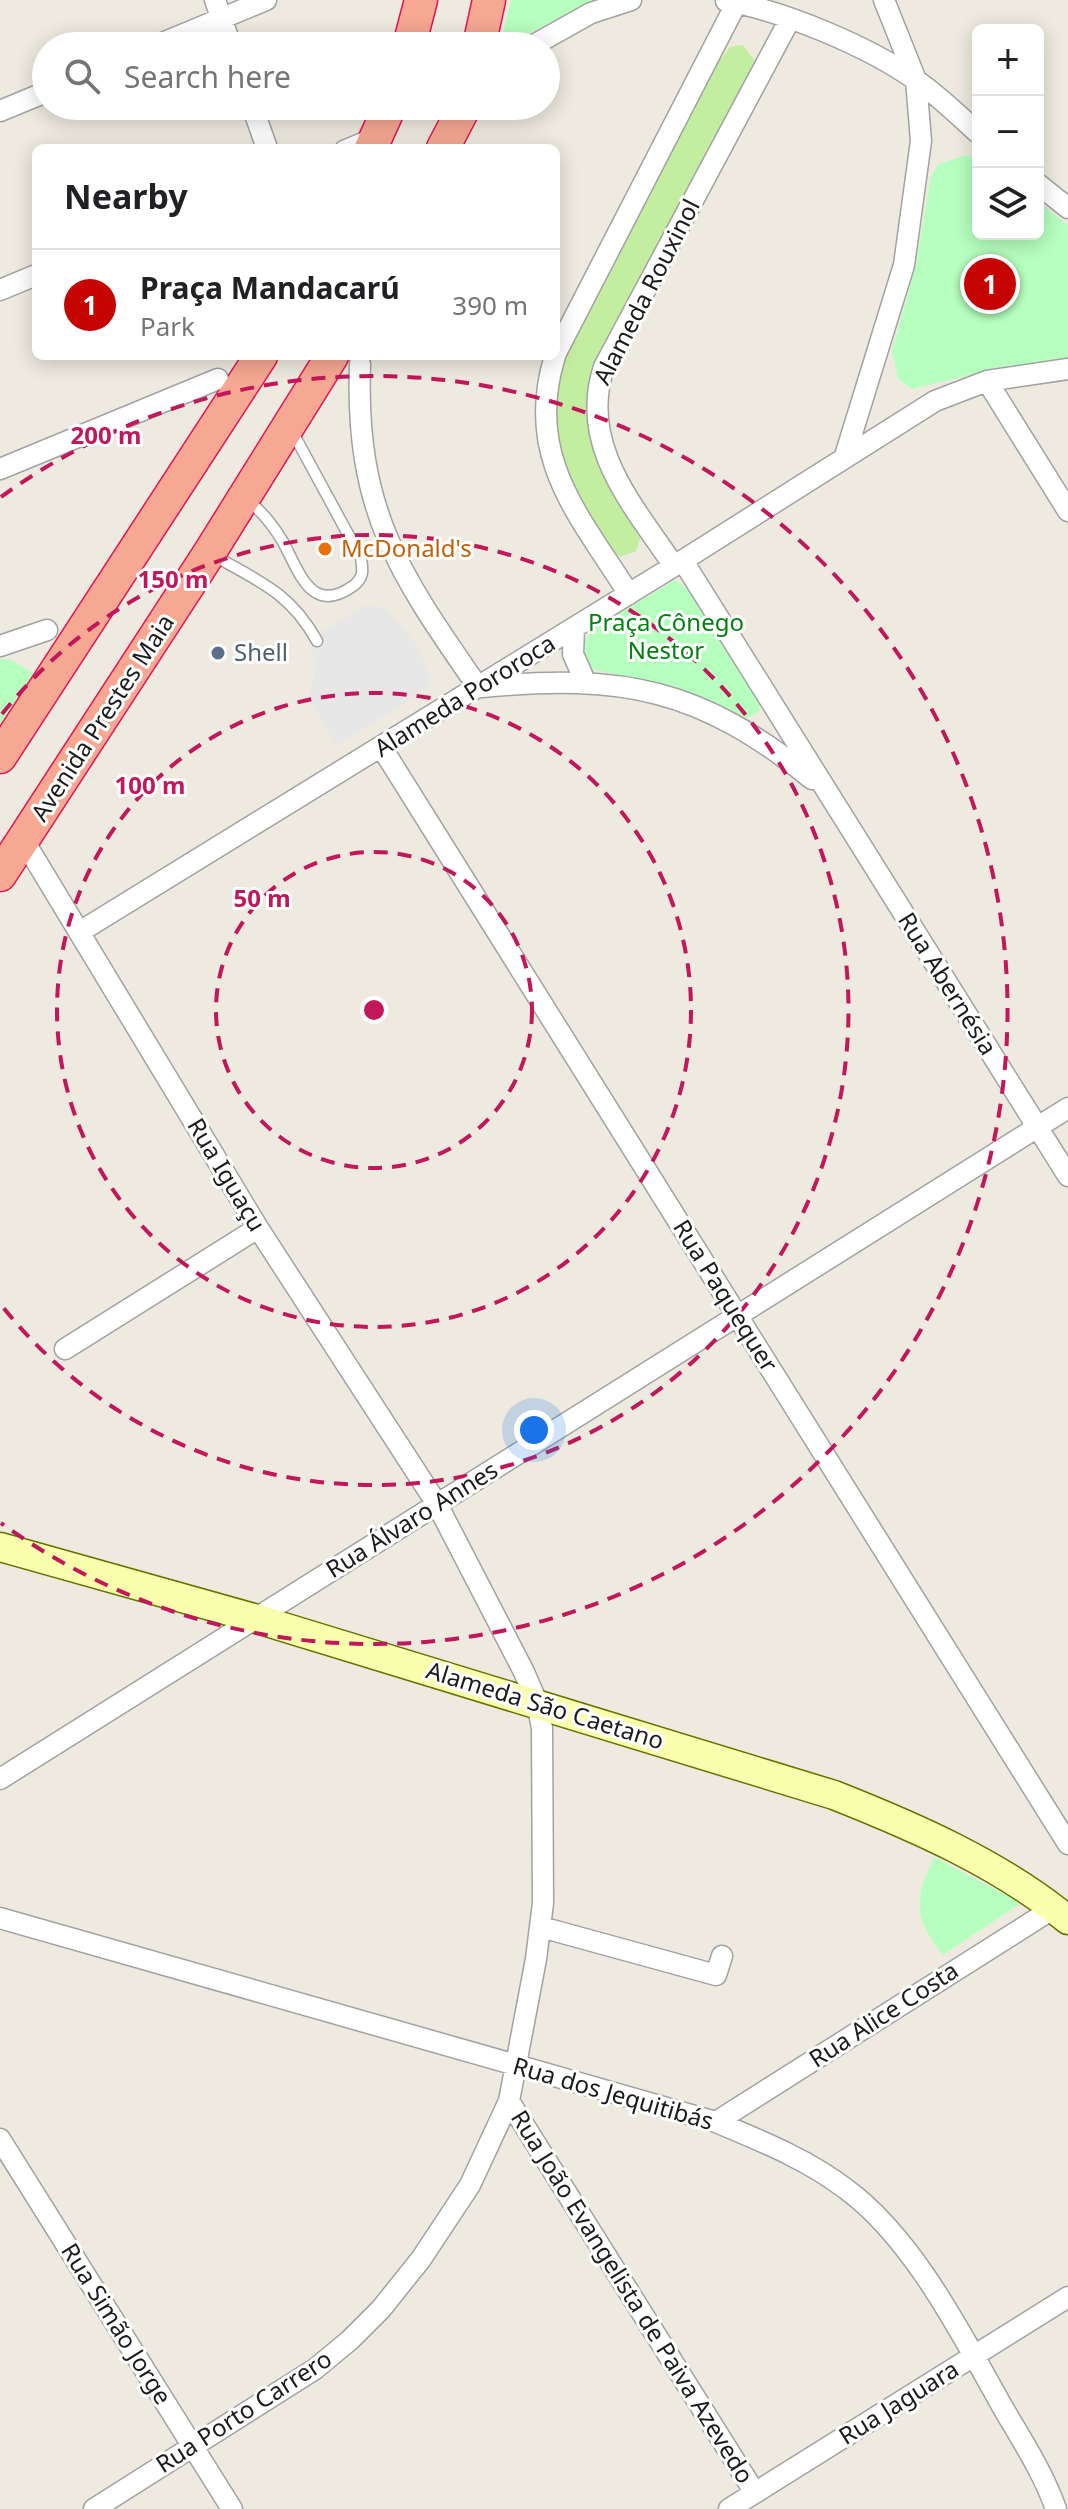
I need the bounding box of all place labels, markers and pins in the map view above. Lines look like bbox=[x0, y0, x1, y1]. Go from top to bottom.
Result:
pin: 1 bbox=[964, 254, 1016, 314]
place label: McDonald's bbox=[341, 531, 472, 564]
marker: McDonald's bbox=[316, 540, 334, 558]
place label: Shell bbox=[234, 635, 288, 668]
marker: Shell bbox=[209, 644, 227, 662]
centre of rings bbox=[360, 996, 388, 1024]

